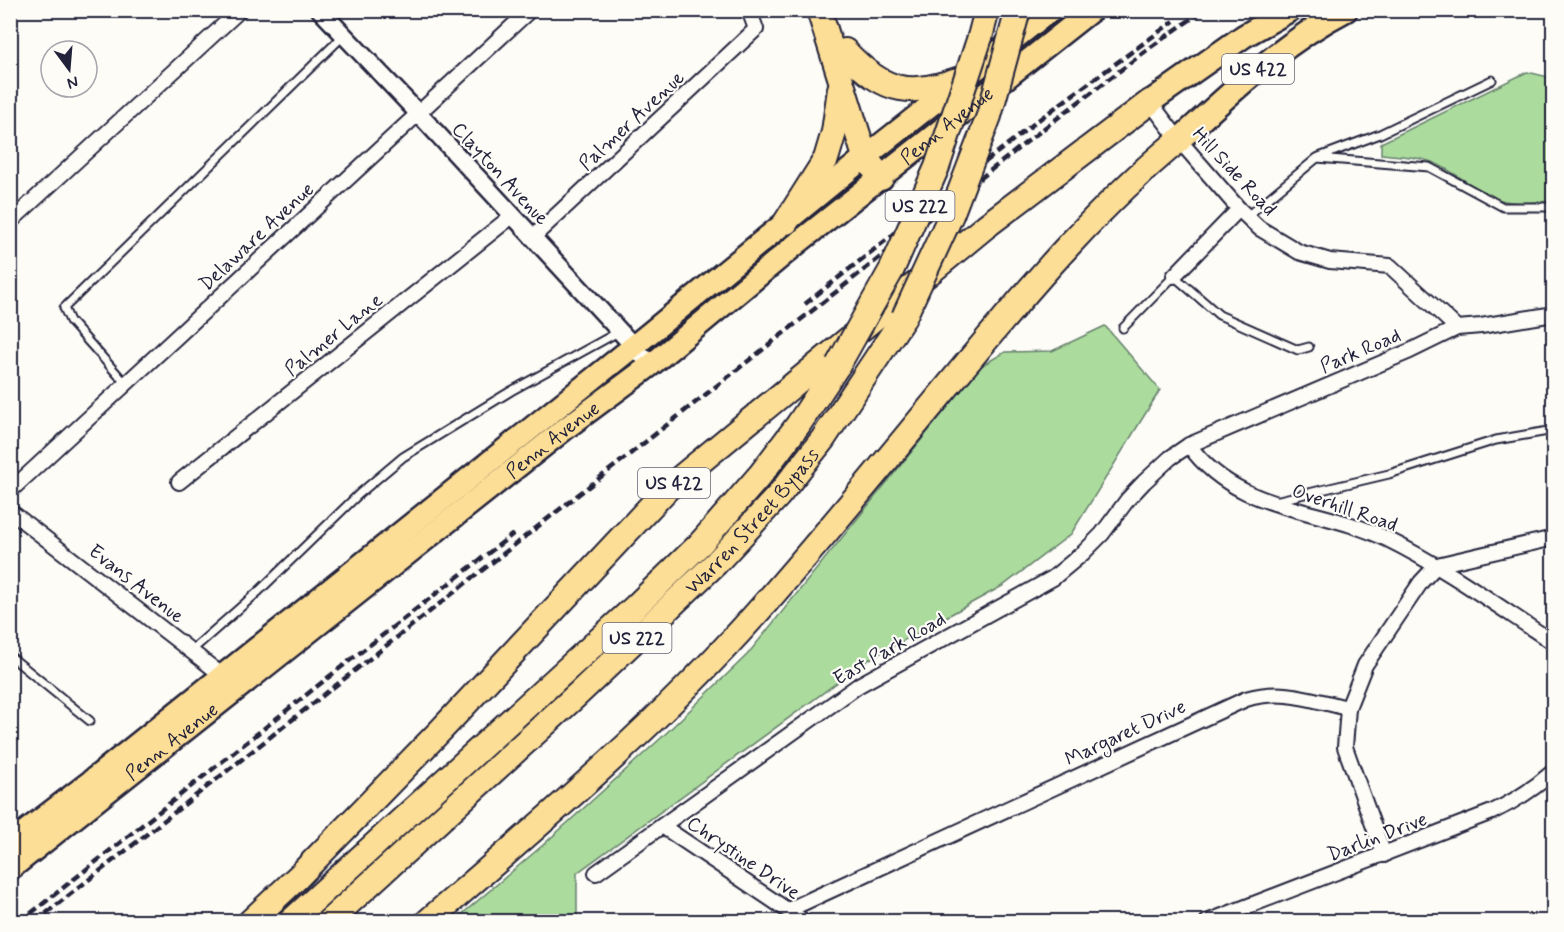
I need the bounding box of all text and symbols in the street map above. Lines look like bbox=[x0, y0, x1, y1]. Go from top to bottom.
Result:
north arrow bbox=[39, 39, 99, 99]
road number: US 422 bbox=[1222, 54, 1294, 84]
street label: Palmer Avenue bbox=[573, 65, 691, 177]
text: N bbox=[65, 70, 81, 94]
street label: Penn Avenue bbox=[895, 81, 1000, 172]
street label: Clayton Avenue bbox=[445, 117, 555, 231]
street label: Hill Side Road bbox=[1186, 122, 1282, 223]
street label: Delaware Avenue bbox=[194, 177, 320, 298]
road number: US 222 bbox=[886, 191, 954, 221]
street label: Palmer Lane bbox=[279, 287, 389, 383]
street label: Park Road bbox=[1316, 322, 1405, 380]
street label: Penn Avenue bbox=[501, 396, 606, 486]
street label: Warren Street Bypass bbox=[679, 443, 826, 601]
road number: US 422 bbox=[638, 468, 710, 498]
street label: Overhill Road bbox=[1288, 478, 1401, 539]
street label: Evans Avenue bbox=[83, 538, 189, 630]
street label: East Park Road bbox=[828, 606, 951, 692]
road number: US 222 bbox=[602, 623, 672, 653]
street label: Margaret Drive bbox=[1061, 694, 1191, 774]
street label: Penn Avenue bbox=[120, 697, 225, 788]
street label: Darlin Drive bbox=[1324, 806, 1431, 869]
street label: Chrystine Drive bbox=[681, 810, 806, 906]

